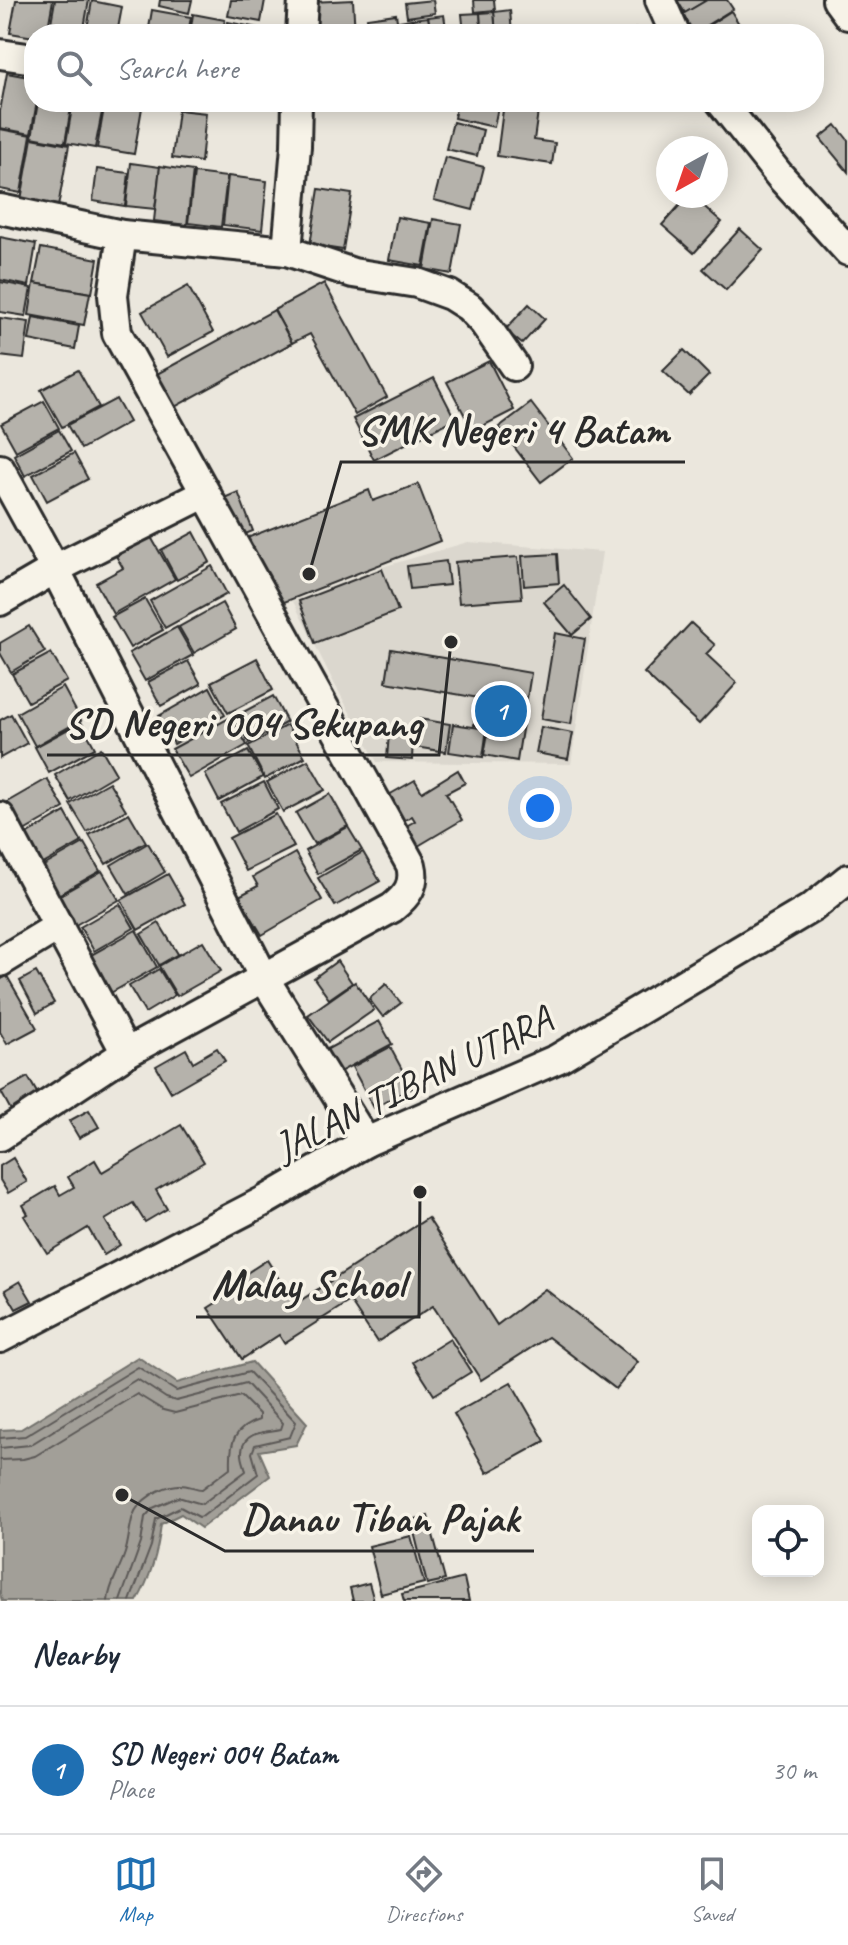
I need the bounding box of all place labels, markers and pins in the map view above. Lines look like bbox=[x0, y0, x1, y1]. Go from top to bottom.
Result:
callout: SMK Negeri 4 Batam bbox=[341, 396, 685, 462]
pin: 1 bbox=[475, 681, 527, 741]
callout: SD Negeri 004 Sekupang bbox=[47, 689, 439, 755]
callout: Malay School bbox=[196, 1251, 419, 1317]
callout: Danau Tiban Pajak bbox=[225, 1485, 534, 1551]

